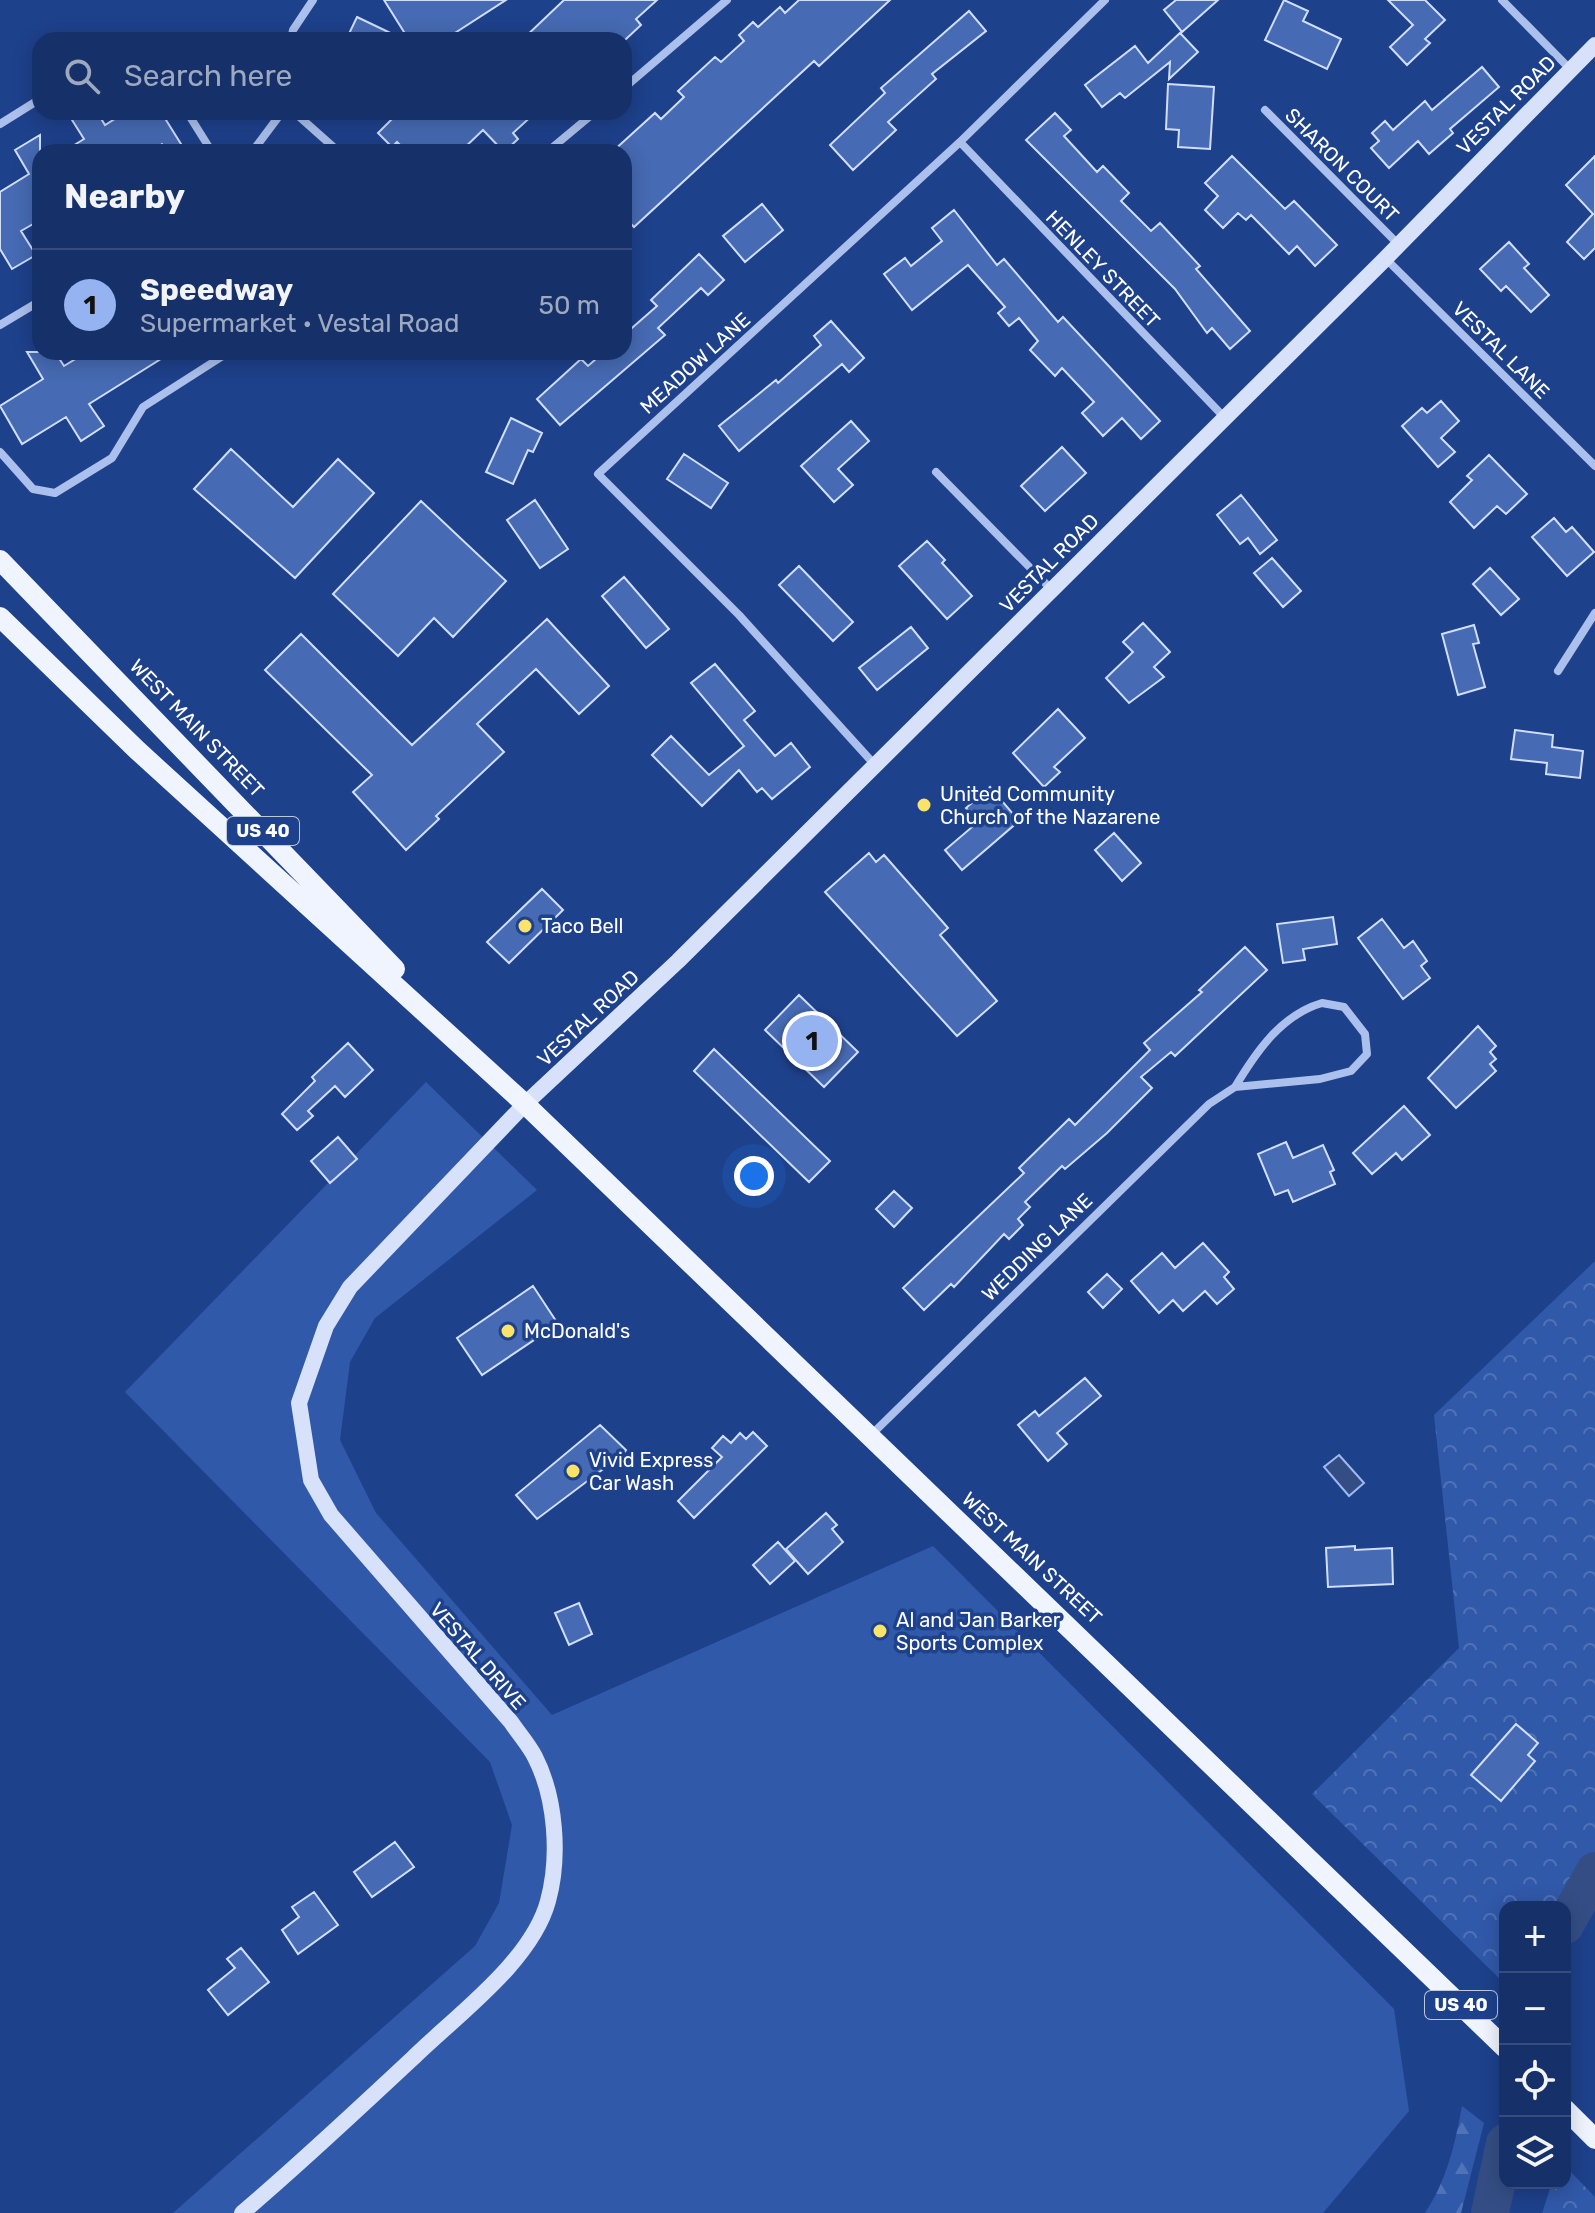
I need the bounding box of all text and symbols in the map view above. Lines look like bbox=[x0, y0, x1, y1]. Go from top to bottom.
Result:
search box bbox=[32, 32, 632, 120]
street label: VESTAL ROAD bbox=[1451, 50, 1561, 160]
icon: search bbox=[60, 54, 104, 98]
text: Search here bbox=[124, 58, 292, 94]
street label: SHARON COURT bbox=[1280, 103, 1404, 227]
text: Nearby bbox=[64, 176, 185, 217]
street label: HENLEY STREET bbox=[1041, 205, 1165, 333]
text: Speedway bbox=[140, 272, 293, 308]
text: 1 bbox=[84, 290, 96, 321]
text: 50 m bbox=[539, 290, 600, 321]
street label: VESTAL LANE bbox=[1447, 296, 1555, 404]
street label: MEADOW LANE bbox=[635, 307, 755, 419]
text: Supermarket · Vestal Road bbox=[140, 308, 459, 339]
street label: VESTAL ROAD bbox=[994, 508, 1104, 618]
street label: WEST MAIN STREET bbox=[125, 654, 269, 802]
place label: United Community Church of the Nazarene bbox=[940, 782, 1160, 829]
marker: United Community Church of the Nazarene bbox=[915, 796, 933, 814]
road number: US 40 bbox=[227, 817, 299, 845]
place label: Taco Bell bbox=[541, 914, 623, 938]
marker: Taco Bell bbox=[516, 917, 534, 935]
street label: VESTAL ROAD bbox=[532, 965, 644, 1071]
pin: 1 bbox=[786, 1011, 838, 1071]
your location bbox=[734, 1156, 774, 1196]
street label: WEDDING LANE bbox=[977, 1188, 1097, 1306]
place label: McDonald's bbox=[524, 1319, 630, 1343]
marker: McDonald's bbox=[499, 1322, 517, 1340]
place label: Vivid Express Car Wash bbox=[589, 1448, 713, 1495]
marker: Vivid Express Car Wash bbox=[564, 1462, 582, 1480]
street label: WEST MAIN STREET bbox=[957, 1487, 1107, 1629]
street label: VESTAL DRIVE bbox=[425, 1597, 531, 1715]
place label: Al and Jan Barker Sports Complex bbox=[896, 1608, 1061, 1655]
marker: Al and Jan Barker Sports Complex bbox=[871, 1622, 889, 1640]
map controls bbox=[1499, 1901, 1571, 2189]
button: + bbox=[1499, 1901, 1571, 1973]
button: − bbox=[1499, 1973, 1571, 2045]
road number: US 40 bbox=[1425, 1991, 1497, 2019]
button: locate bbox=[1499, 2045, 1571, 2117]
button: layers bbox=[1499, 2117, 1571, 2189]

